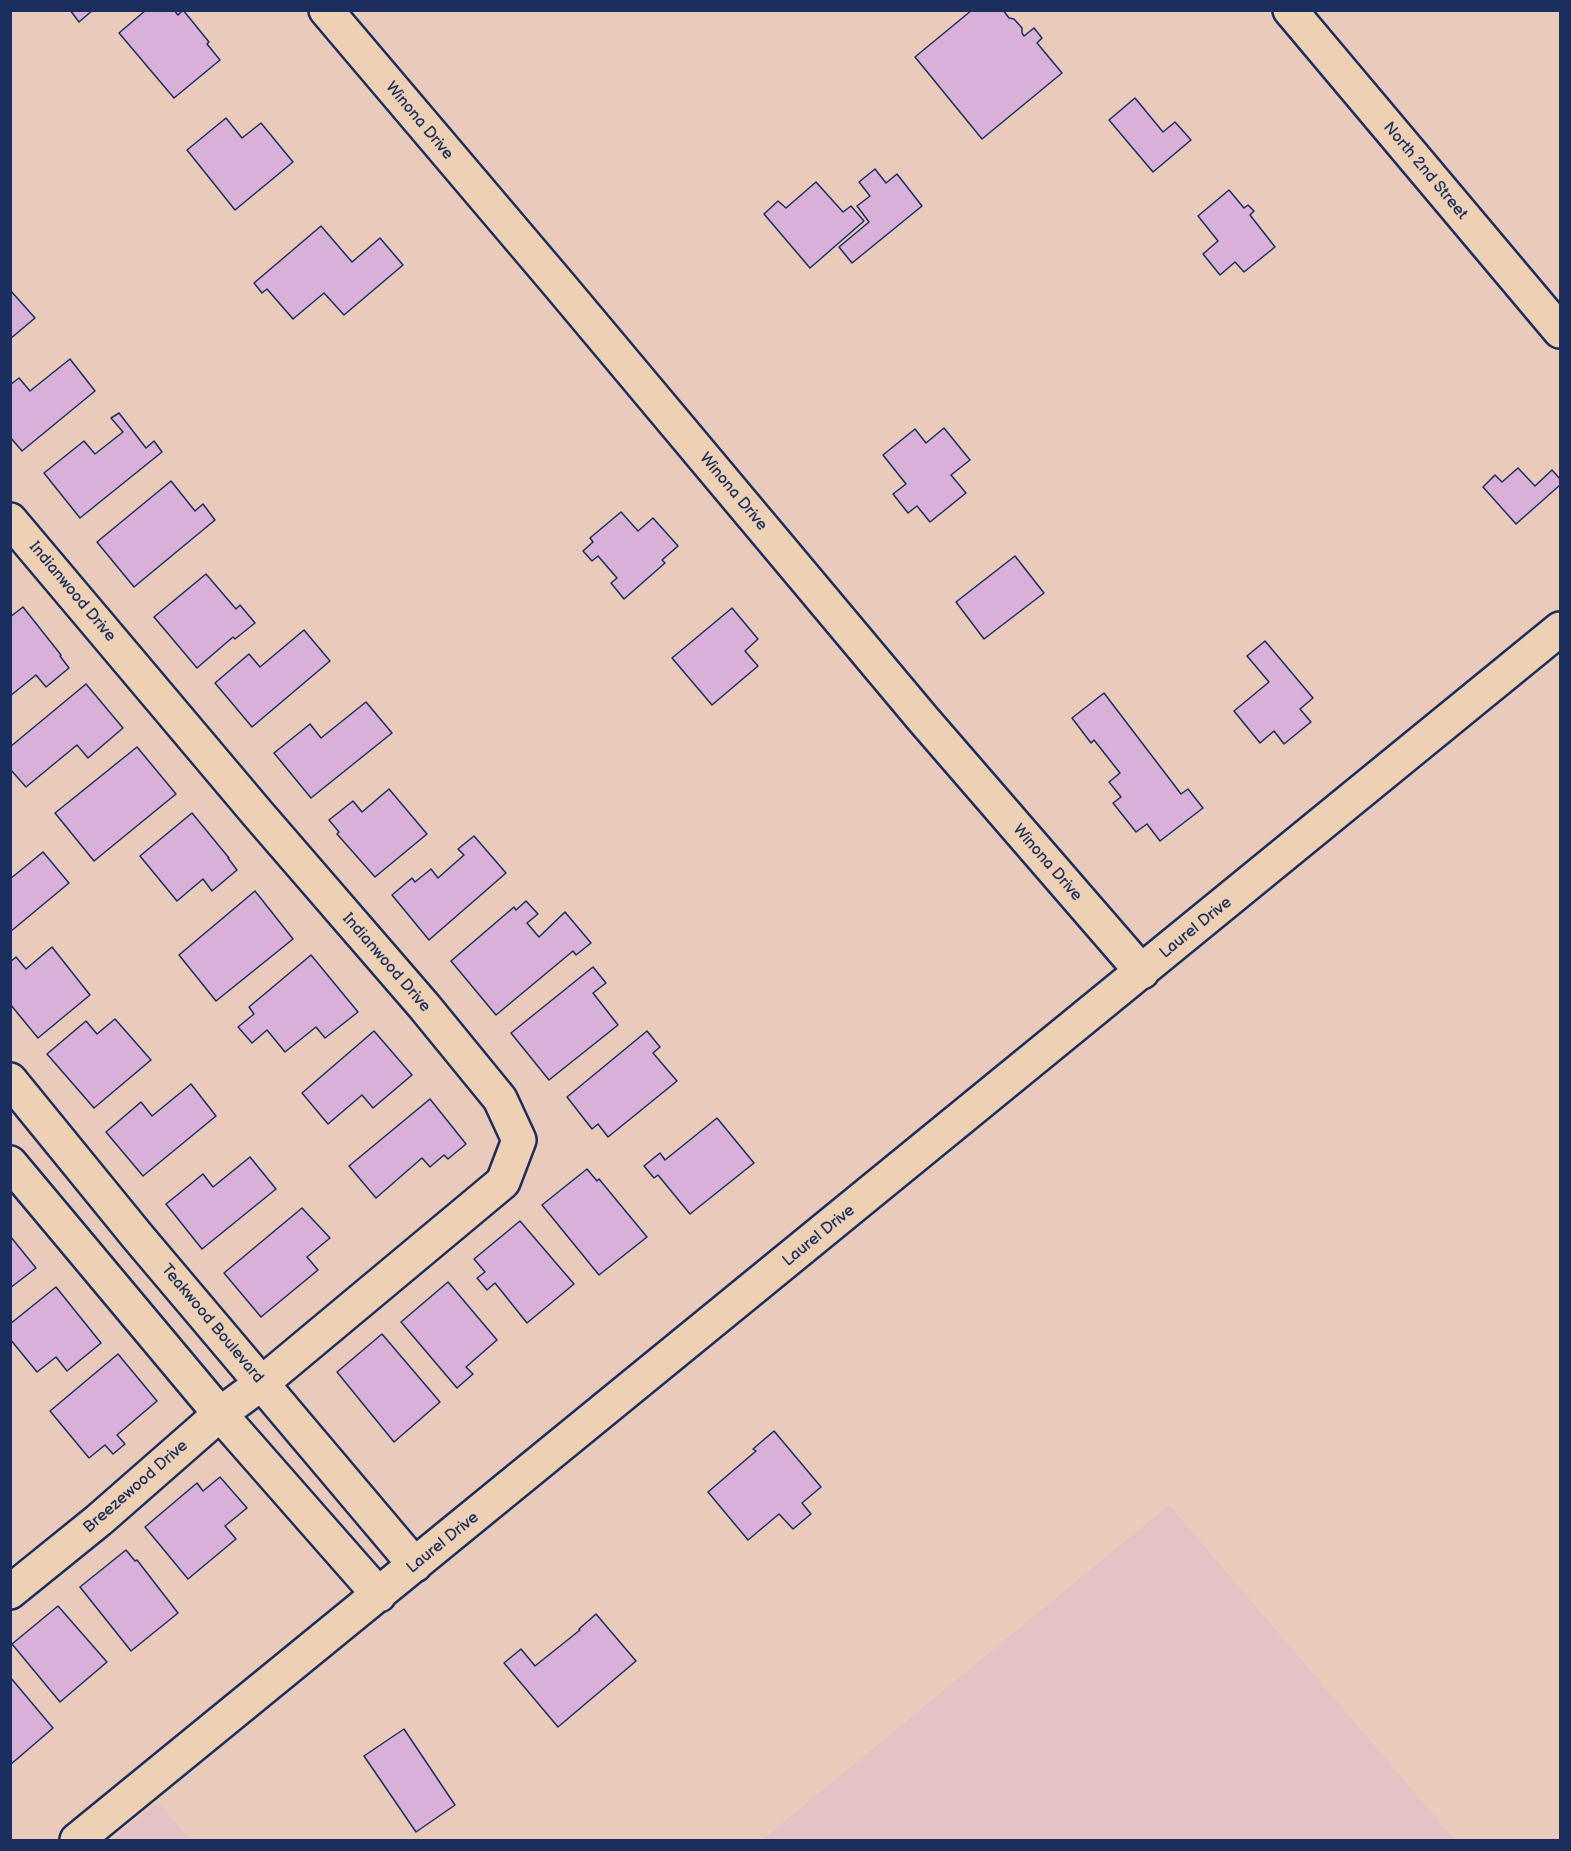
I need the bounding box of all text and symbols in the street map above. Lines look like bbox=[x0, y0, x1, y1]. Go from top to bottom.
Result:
street label: Winona Drive bbox=[381, 78, 457, 164]
street label: North 2nd Street bbox=[1379, 118, 1471, 224]
street label: Winona Drive bbox=[695, 449, 771, 535]
street label: Indianwood Drive bbox=[25, 538, 119, 646]
street label: Winona Drive bbox=[1008, 821, 1086, 905]
street label: Laurel Drive bbox=[1156, 893, 1236, 963]
street label: Indianwood Drive bbox=[338, 910, 434, 1016]
street label: Laurel Drive bbox=[779, 1201, 859, 1271]
street label: Teakwood Boulevard bbox=[157, 1261, 267, 1387]
street label: Breezewood Drive bbox=[80, 1436, 192, 1538]
street label: Laurel Drive bbox=[403, 1508, 483, 1578]

